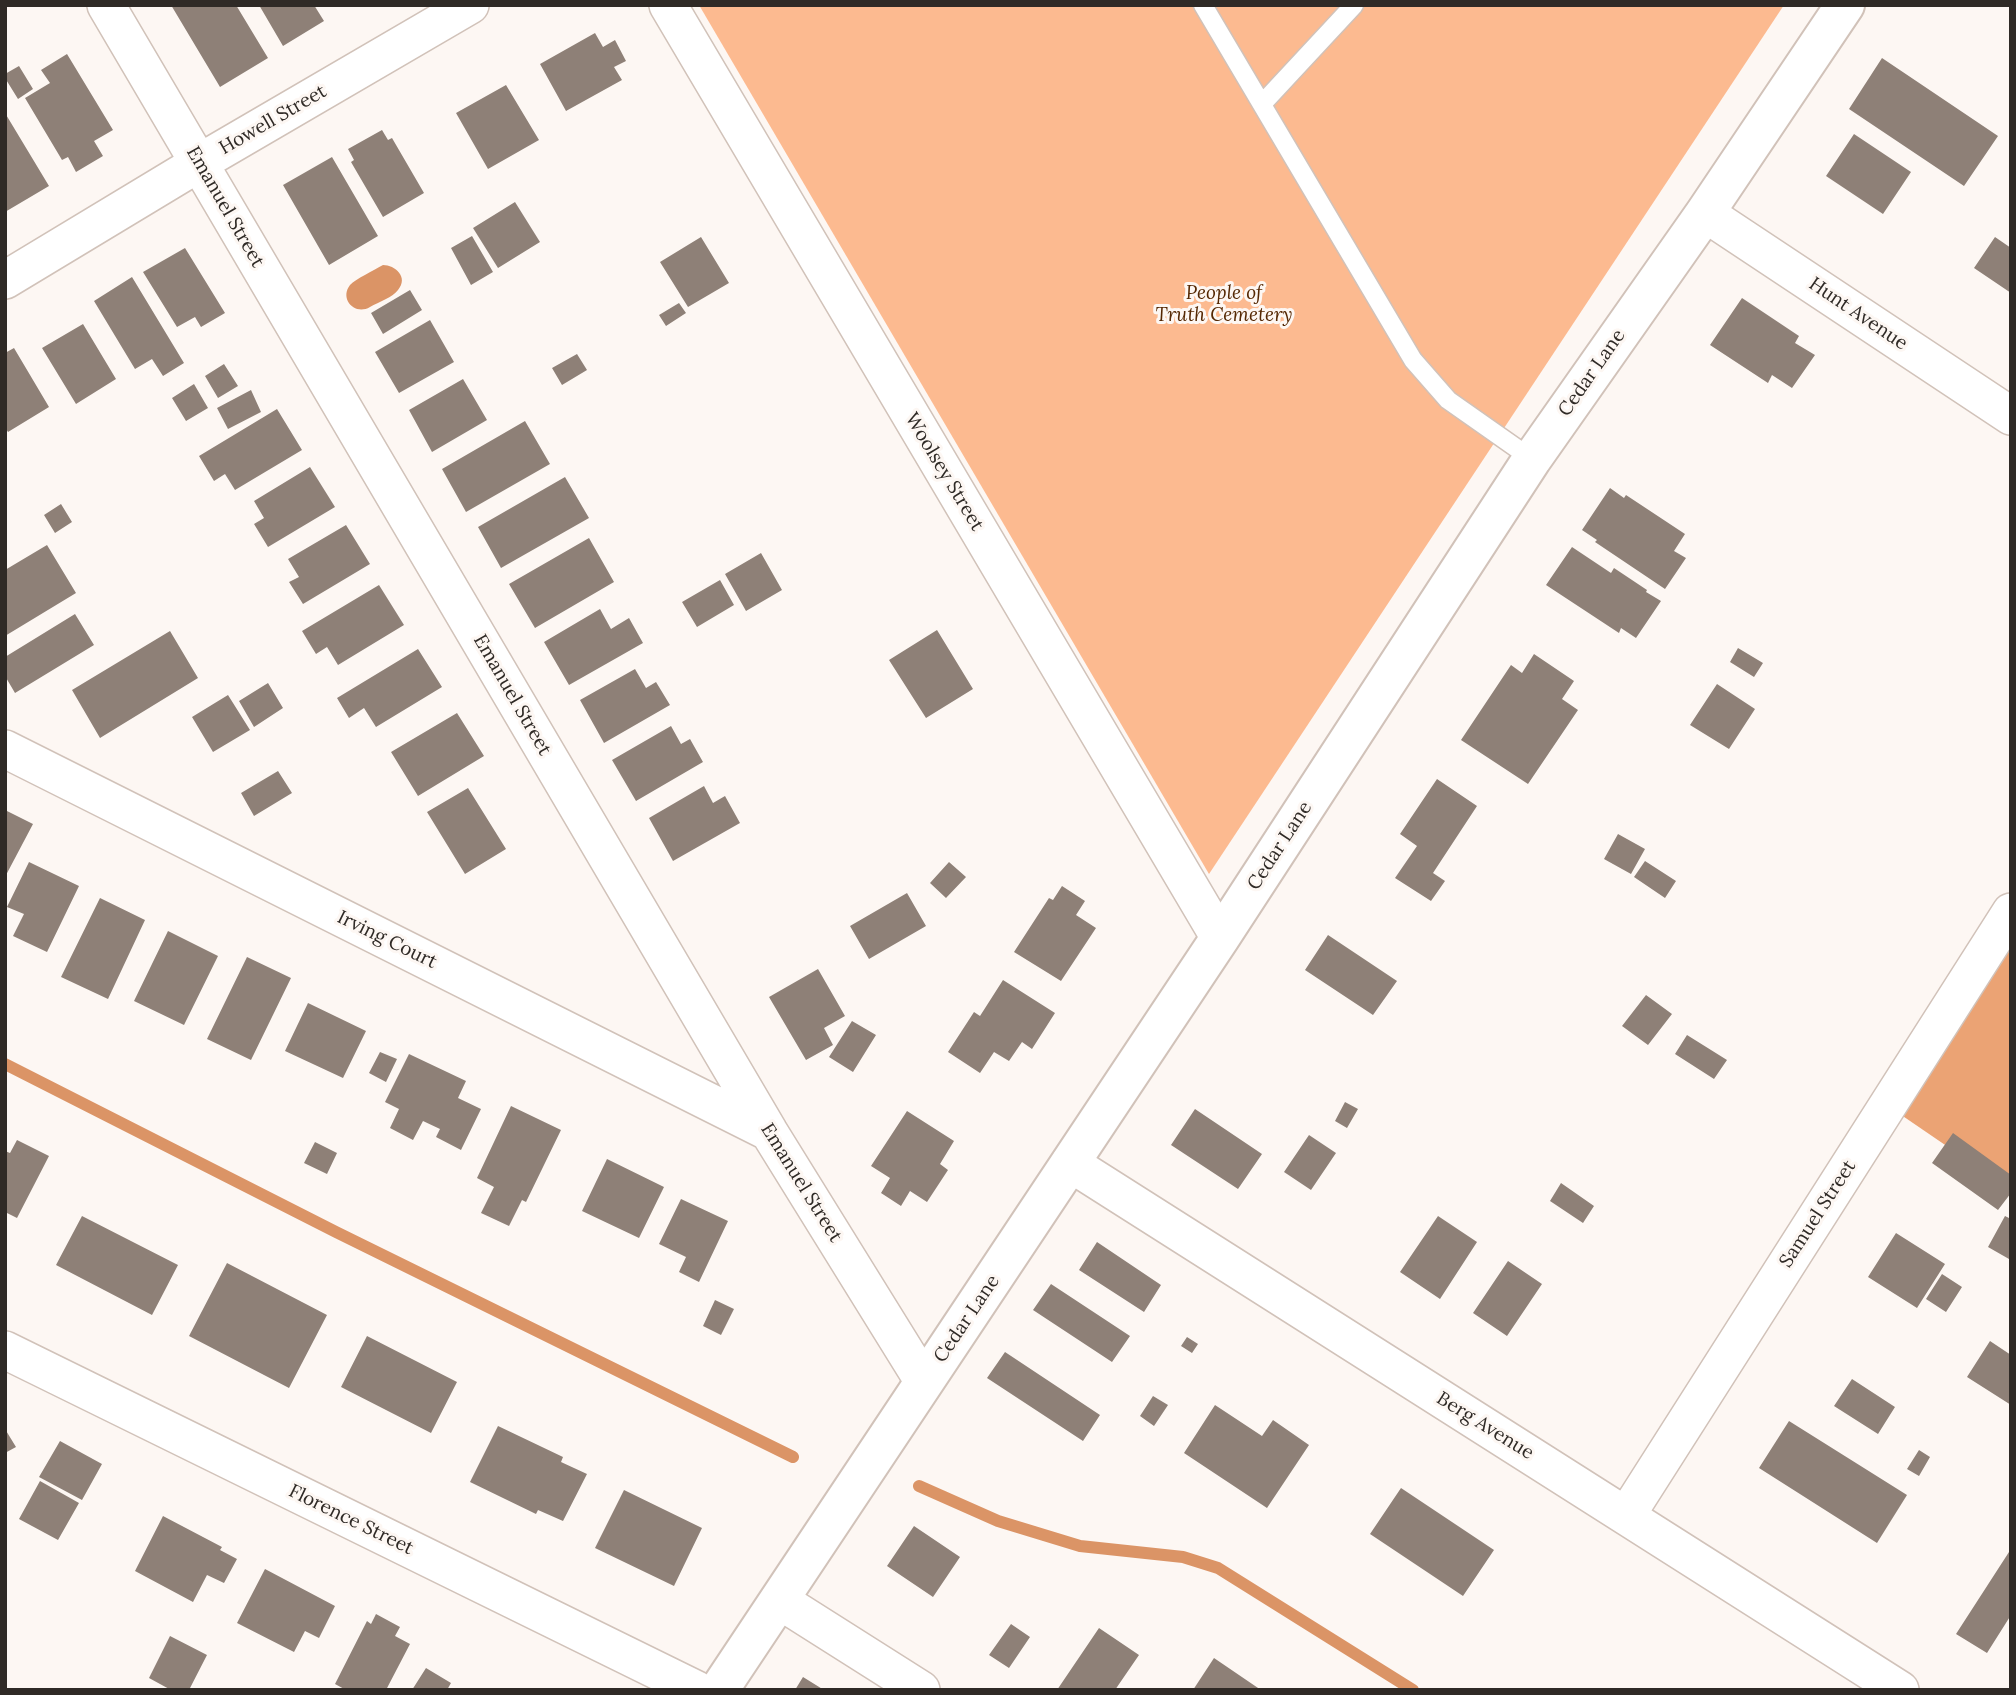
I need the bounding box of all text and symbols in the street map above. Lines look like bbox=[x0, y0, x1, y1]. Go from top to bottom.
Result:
street label: Howell Street bbox=[215, 80, 331, 160]
street label: Emanuel Street bbox=[181, 142, 269, 272]
street label: Hunt Avenue bbox=[1804, 273, 1912, 355]
park label: People of Truth Cemetery bbox=[1155, 283, 1293, 327]
street label: Cedar Lane bbox=[1554, 325, 1630, 421]
street label: Woolsey Street bbox=[900, 409, 988, 535]
street label: Emanuel Street bbox=[468, 630, 556, 760]
street label: Cedar Lane bbox=[1243, 797, 1317, 895]
street label: Irving Court bbox=[333, 906, 441, 974]
street label: Emanuel Street bbox=[755, 1119, 847, 1247]
street label: Samuel Street bbox=[1775, 1156, 1861, 1272]
street label: Cedar Lane bbox=[929, 1271, 1005, 1367]
street label: Berg Avenue bbox=[1432, 1387, 1538, 1465]
street label: Florence Street bbox=[285, 1480, 417, 1560]

